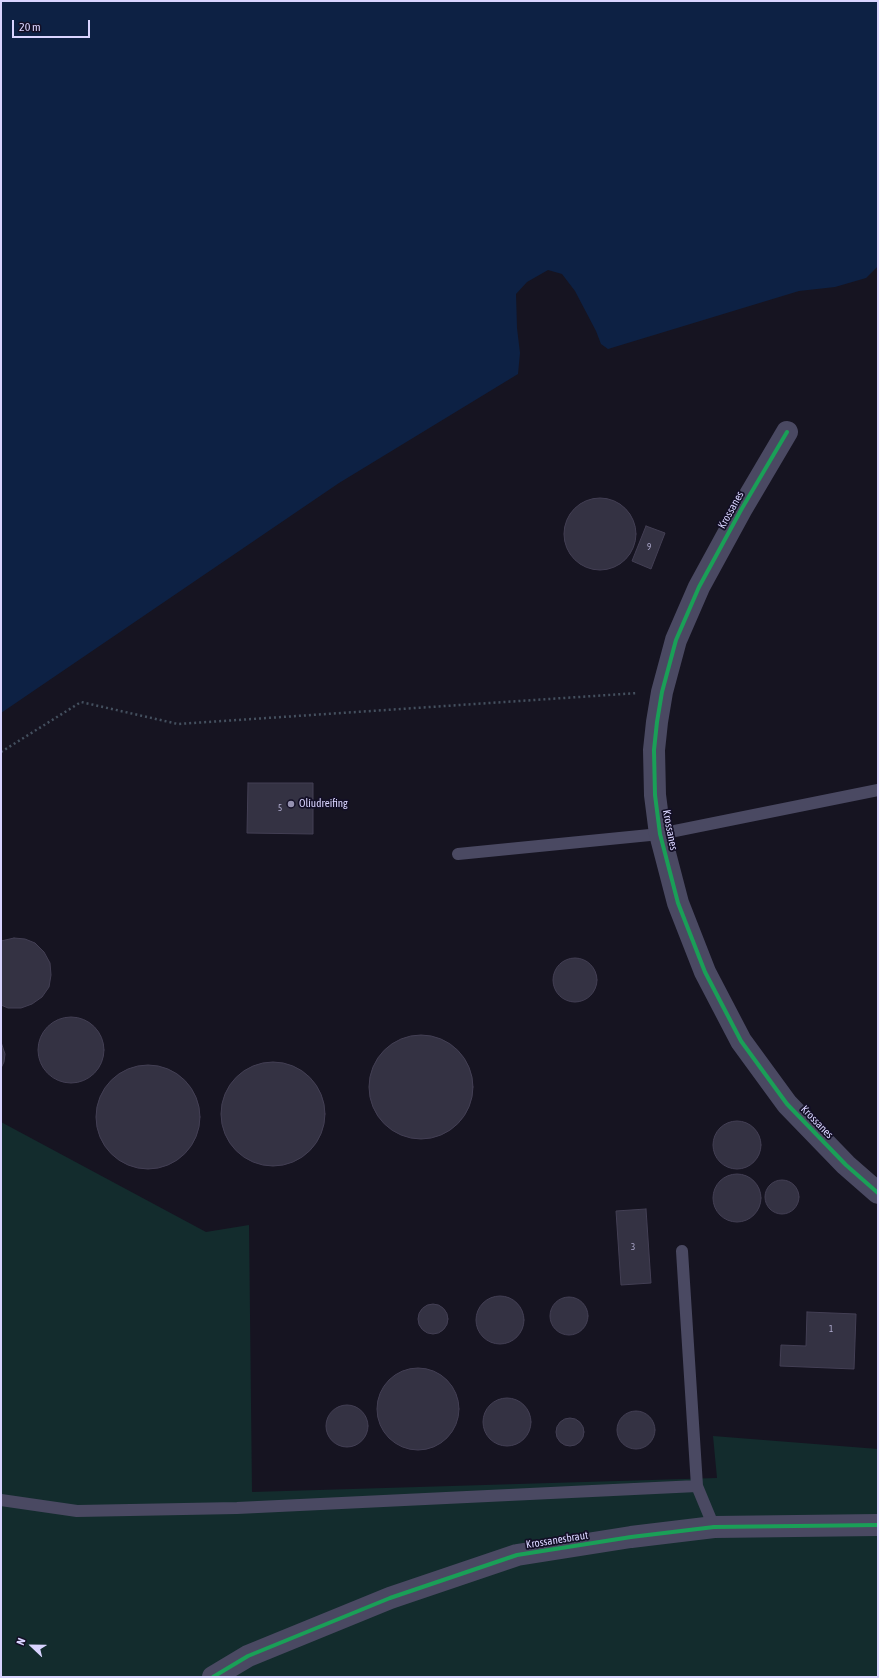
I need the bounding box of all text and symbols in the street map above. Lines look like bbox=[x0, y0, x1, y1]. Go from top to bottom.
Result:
scale bar bbox=[14, 12, 92, 38]
text: 20 m bbox=[19, 20, 41, 34]
street label: Krossanes bbox=[715, 489, 747, 531]
house number: 9 bbox=[647, 542, 651, 552]
place label: Olíudreifing bbox=[299, 797, 348, 811]
marker: Olíudreifing bbox=[286, 799, 296, 809]
house number: 5 bbox=[278, 803, 282, 813]
street label: Krossanes bbox=[660, 809, 680, 851]
street label: Krossanes bbox=[798, 1103, 836, 1141]
house number: 3 bbox=[631, 1242, 635, 1252]
house number: 1 bbox=[829, 1324, 833, 1334]
street label: Krossanesbraut bbox=[525, 1529, 589, 1551]
north arrow bbox=[12, 1626, 52, 1666]
text: N bbox=[14, 1636, 28, 1647]

